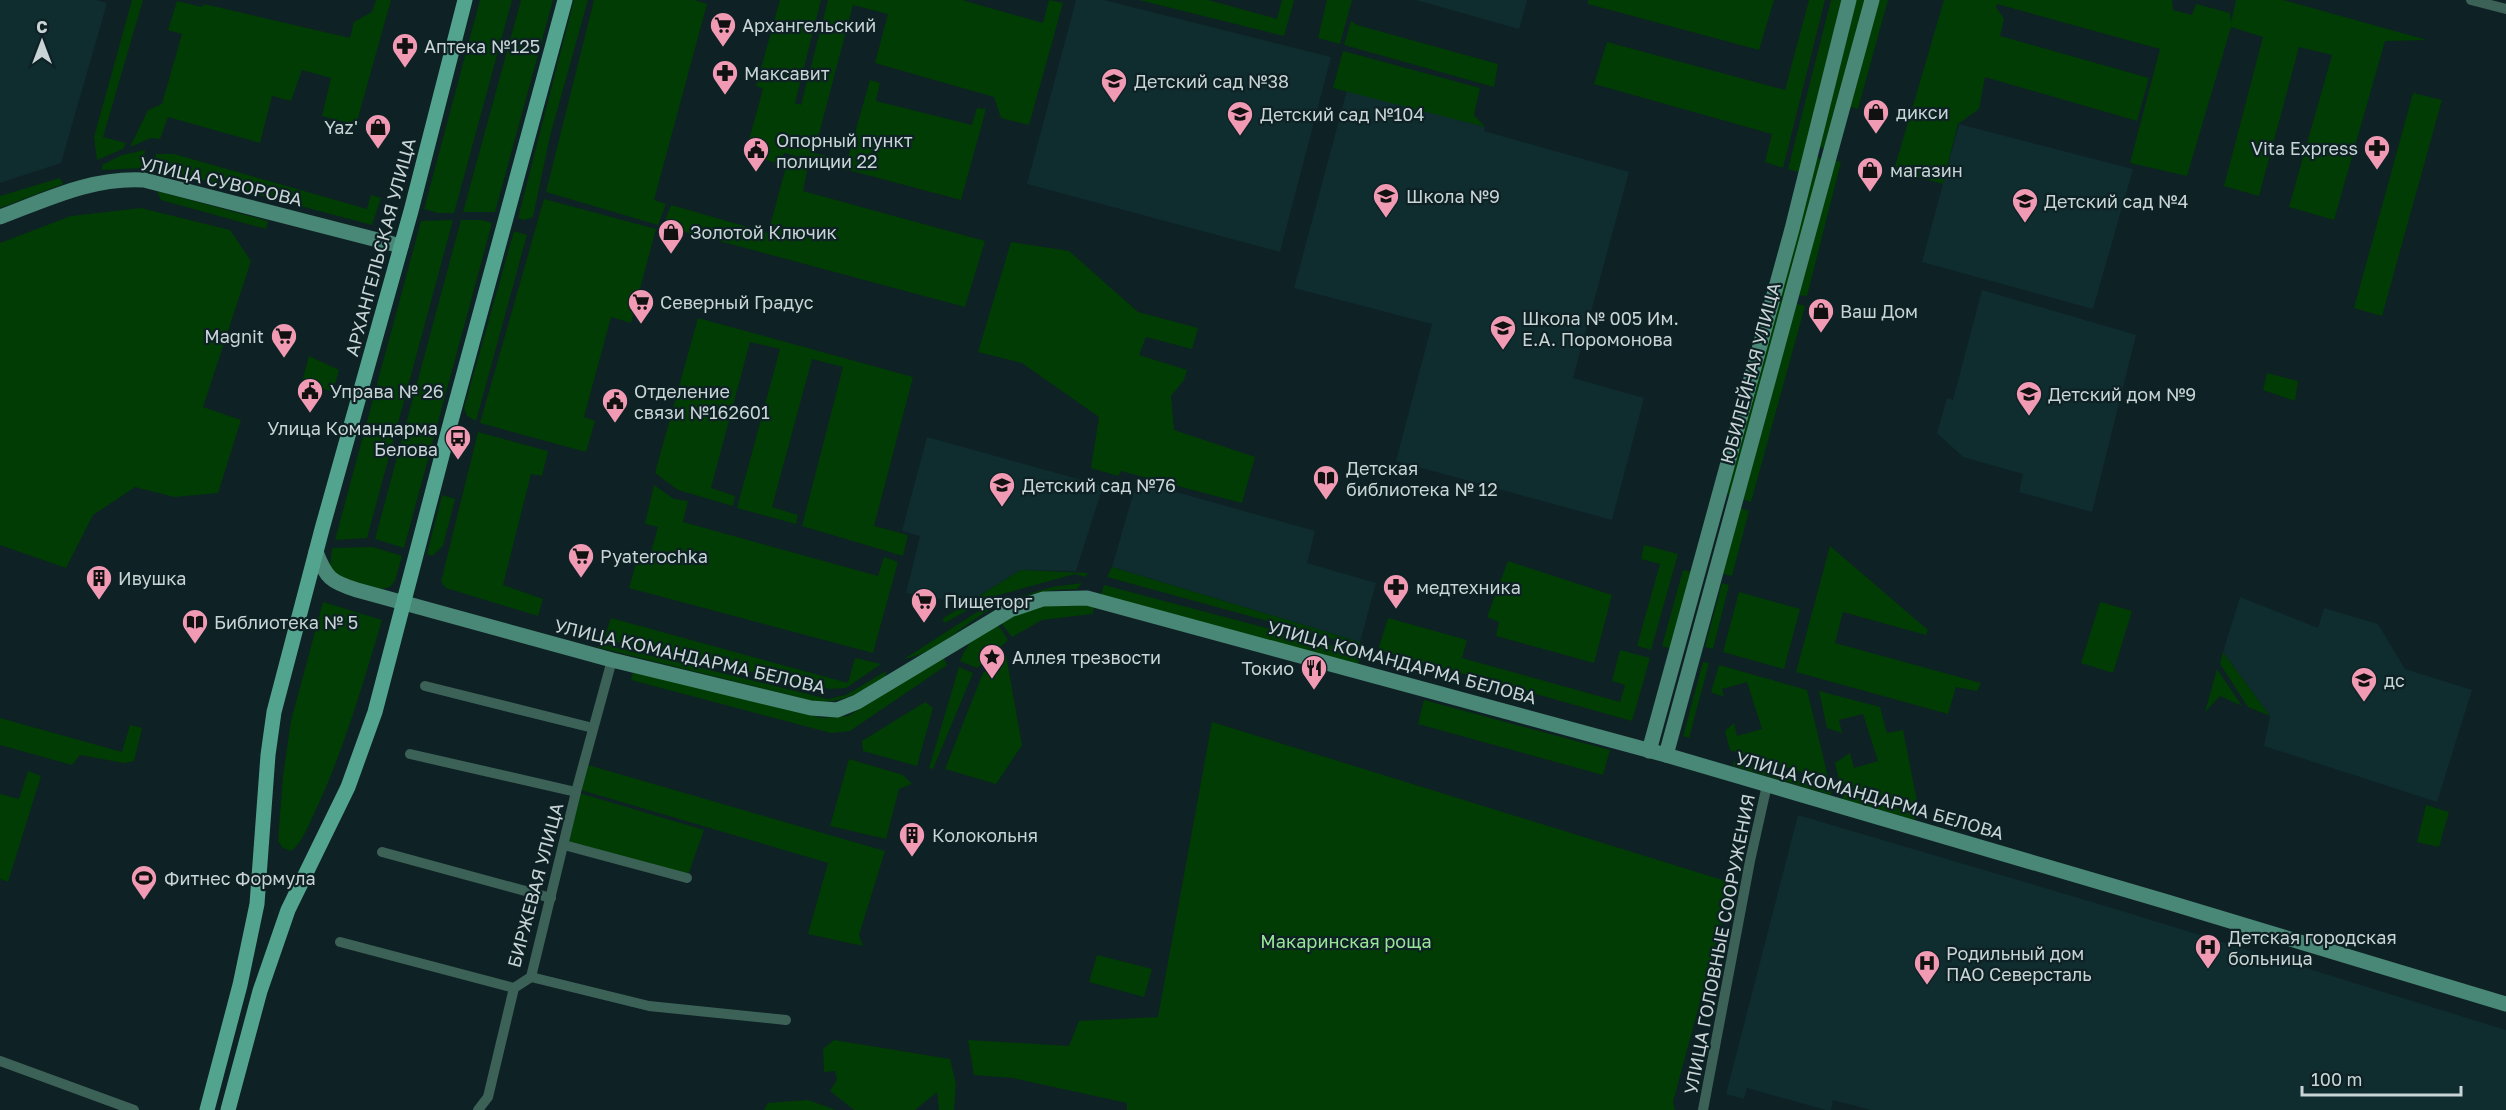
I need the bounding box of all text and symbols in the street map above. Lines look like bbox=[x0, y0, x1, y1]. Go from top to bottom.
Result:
supermarket icon: Архангельский bbox=[708, 10, 738, 48]
north arrow bbox=[12, 12, 72, 72]
place label: Архангельский bbox=[742, 14, 876, 36]
text: С bbox=[36, 17, 48, 37]
pharmacy icon: Аптека №125 bbox=[390, 31, 420, 69]
place label: Аптека №125 bbox=[424, 35, 540, 57]
pharmacy icon: Максавит bbox=[710, 58, 740, 96]
place label: Максавит bbox=[744, 62, 830, 84]
school or university icon: Детский сад №38 bbox=[1099, 66, 1129, 104]
place label: Детский сад №38 bbox=[1134, 70, 1289, 92]
shop icon: дикси bbox=[1861, 97, 1891, 135]
school or university icon: Детский сад №104 bbox=[1225, 99, 1255, 137]
place label: дикси bbox=[1896, 101, 1949, 123]
place label: Детский сад №104 bbox=[1260, 103, 1424, 125]
shop icon: Yaz' bbox=[363, 112, 393, 150]
place label: Yaz' bbox=[324, 116, 358, 138]
place label: Опорный пункт полиции 22 bbox=[776, 129, 913, 172]
pharmacy icon: Vita Express bbox=[2362, 133, 2392, 171]
street label: АРХАНГЕЛЬСКАЯ УЛИЦА bbox=[340, 135, 420, 359]
public building icon: Опорный пункт полиции 22 bbox=[741, 135, 771, 173]
place label: Vita Express bbox=[2251, 137, 2358, 159]
street label: УЛИЦА СУВОРОВА bbox=[138, 152, 304, 210]
shop icon: магазин bbox=[1855, 155, 1885, 193]
place label: магазин bbox=[1890, 159, 1963, 181]
school or university icon: Школа №9 bbox=[1371, 181, 1401, 219]
place label: Школа №9 bbox=[1406, 185, 1500, 207]
school or university icon: Детский сад №4 bbox=[2010, 186, 2040, 224]
place label: Детский сад №4 bbox=[2044, 190, 2189, 212]
shop icon: Золотой Ключик bbox=[656, 217, 686, 255]
place label: Золотой Ключик bbox=[690, 221, 837, 243]
street label: ЮБИЛЕЙНАЯ УЛИЦА bbox=[1715, 280, 1785, 466]
supermarket icon: Северный Градус bbox=[626, 287, 656, 325]
place label: Северный Градус bbox=[660, 291, 814, 313]
shop icon: Ваш Дом bbox=[1806, 296, 1836, 334]
place label: Ваш Дом bbox=[1840, 300, 1918, 322]
place label: Школа № 005 Им. Е.А. Поромонова bbox=[1522, 307, 1679, 350]
school or university icon: Школа № 005 Им. Е.А. Поромонова bbox=[1488, 313, 1518, 351]
supermarket icon: Magnit bbox=[269, 321, 299, 359]
place label: Magnit bbox=[204, 325, 264, 347]
public building icon: Управа № 26 bbox=[295, 376, 325, 414]
school or university icon: Детский дом №9 bbox=[2014, 379, 2044, 417]
place label: Управа № 26 bbox=[330, 380, 444, 402]
place label: Отделение связи №162601 bbox=[634, 380, 770, 423]
place label: Детский дом №9 bbox=[2048, 383, 2196, 405]
public building icon: Отделение связи №162601 bbox=[600, 386, 630, 424]
place label: Улица Командарма Белова bbox=[267, 417, 438, 460]
bus stop icon: Улица Командарма Белова bbox=[443, 423, 473, 461]
place label: Детская библиотека № 12 bbox=[1346, 457, 1498, 500]
library icon: Детская библиотека № 12 bbox=[1311, 463, 1341, 501]
school or university icon: Детский сад №76 bbox=[987, 470, 1017, 508]
place label: Детский сад №76 bbox=[1022, 474, 1176, 496]
supermarket icon: Pyaterochka bbox=[566, 541, 596, 579]
place label: Pyaterochka bbox=[600, 545, 708, 567]
building icon: Ивушка bbox=[84, 563, 114, 601]
place label: Ивушка bbox=[118, 567, 187, 589]
pharmacy icon: медтехника bbox=[1381, 572, 1411, 610]
place label: медтехника bbox=[1416, 576, 1521, 598]
supermarket icon: Пищеторг bbox=[909, 586, 939, 624]
place label: Пищеторг bbox=[944, 590, 1033, 612]
library icon: Библиотека № 5 bbox=[180, 607, 210, 645]
place label: Библиотека № 5 bbox=[214, 611, 358, 633]
street label: УЛИЦА КОМАНДАРМА БЕЛОВА bbox=[552, 614, 828, 698]
street label: УЛИЦА КОМАНДАРМА БЕЛОВА bbox=[1265, 615, 1539, 709]
place icon: Аллея трезвости bbox=[977, 642, 1007, 680]
place label: Аллея трезвости bbox=[1012, 646, 1161, 668]
restaurant icon: Токио bbox=[1299, 653, 1329, 691]
place label: Токио bbox=[1242, 657, 1294, 679]
school or university icon: дс bbox=[2349, 665, 2379, 703]
place label: дс bbox=[2384, 669, 2405, 691]
street label: УЛИЦА КОМАНДАРМА БЕЛОВА bbox=[1734, 746, 2006, 844]
street label: УЛИЦА ГОЛОВНЫЕ СООРУЖЕНИЯ bbox=[1679, 792, 1759, 1096]
street label: БИРЖЕВАЯ УЛИЦА bbox=[502, 800, 568, 970]
building icon: Колокольня bbox=[897, 820, 927, 858]
place label: Колокольня bbox=[932, 824, 1038, 846]
sports icon: Фитнес Формула bbox=[129, 863, 159, 901]
place label: Фитнес Формула bbox=[164, 867, 316, 889]
place label: Детская городская больница bbox=[2228, 926, 2397, 969]
park label: Макаринская роща bbox=[1260, 930, 1432, 952]
hospital icon: Детская городская больница bbox=[2193, 932, 2223, 970]
place label: Родильный дом ПАО Северсталь bbox=[1946, 942, 2092, 985]
hospital icon: Родильный дом ПАО Северсталь bbox=[1912, 948, 1942, 986]
scale bar bbox=[2302, 1059, 2461, 1097]
text: 100 m bbox=[2311, 1068, 2362, 1090]

